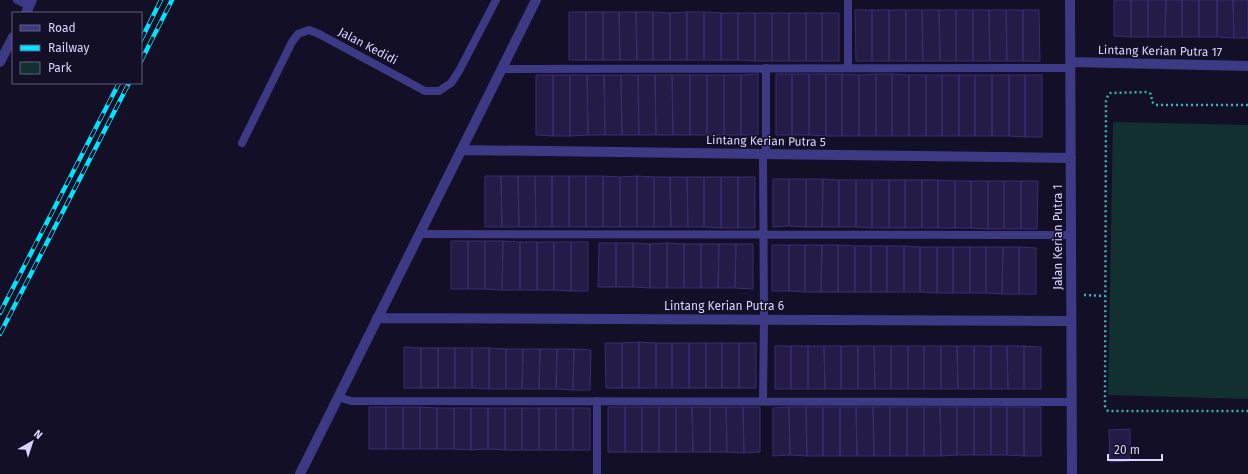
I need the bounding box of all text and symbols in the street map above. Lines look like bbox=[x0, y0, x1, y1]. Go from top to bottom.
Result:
legend bbox=[12, 12, 142, 84]
text: Road bbox=[48, 21, 76, 35]
street label: Jalan Kedidi bbox=[336, 25, 400, 67]
text: Railway bbox=[48, 41, 89, 55]
street label: Lintang Kerian Putra 17 bbox=[1098, 43, 1222, 59]
text: Park bbox=[48, 61, 72, 75]
street label: Lintang Kerian Putra 5 bbox=[706, 133, 826, 149]
street label: Jalan Kerian Putra 1 bbox=[1051, 184, 1065, 290]
street label: Lintang Kerian Putra 6 bbox=[664, 299, 784, 313]
north arrow bbox=[12, 422, 52, 462]
text: N bbox=[31, 427, 45, 442]
scale bar bbox=[1108, 436, 1162, 462]
text: 20 m bbox=[1114, 443, 1140, 457]

